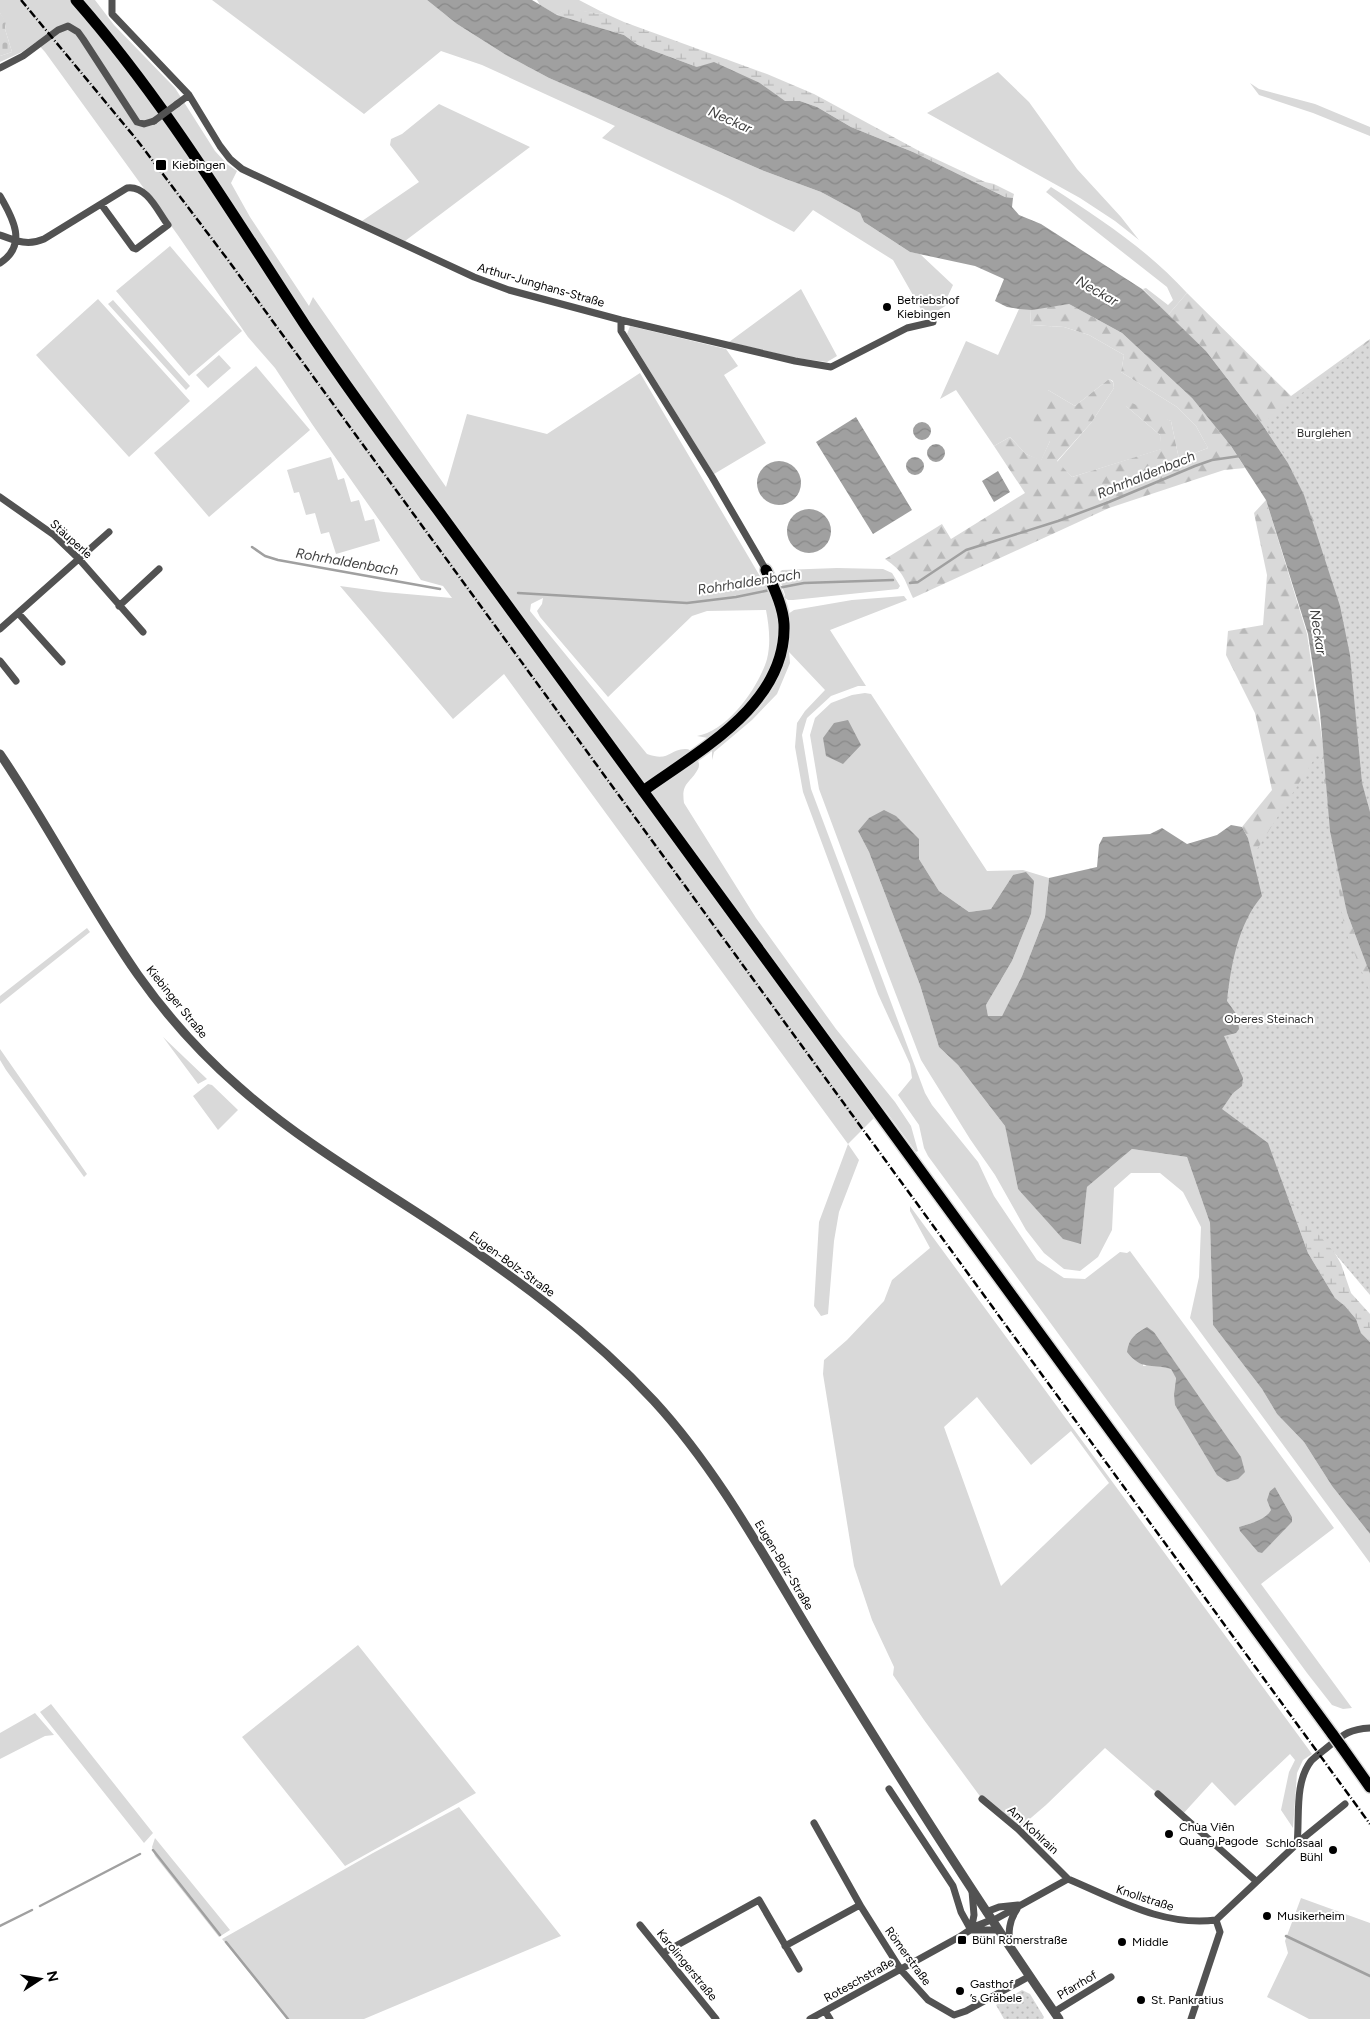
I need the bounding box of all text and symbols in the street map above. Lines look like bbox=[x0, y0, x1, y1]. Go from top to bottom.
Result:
water label: Neckar bbox=[706, 103, 755, 138]
marker: Kiebingen bbox=[154, 158, 168, 172]
place label: Kiebingen bbox=[172, 158, 226, 172]
street label: Arthur-Junghans-Straße bbox=[476, 260, 606, 310]
water label: Neckar bbox=[1073, 272, 1122, 310]
place label: Betriebshof Kiebingen bbox=[897, 293, 960, 321]
marker: Betriebshof Kiebingen bbox=[881, 301, 893, 313]
park label: Burglehen bbox=[1297, 426, 1351, 440]
water label: Rohrhaldenbach bbox=[1095, 448, 1198, 502]
street label: Stäuperle bbox=[47, 517, 95, 562]
water label: Rohrhaldenbach bbox=[294, 545, 400, 579]
water label: Rohrhaldenbach bbox=[696, 565, 802, 599]
water label: Neckar bbox=[1306, 608, 1330, 657]
street label: Kiebinger Straße bbox=[143, 963, 211, 1041]
park label: Oberes Steinach bbox=[1224, 1012, 1314, 1026]
street label: Eugen-Bolz-Straße bbox=[466, 1228, 558, 1300]
street label: Eugen-Bolz-Straße bbox=[752, 1518, 817, 1613]
street label: Am Kohlrain bbox=[1005, 1803, 1062, 1857]
place label: Chùa Viên Quang Pagode bbox=[1179, 1820, 1259, 1848]
marker: Chùa Viên Quang Pagode bbox=[1163, 1828, 1175, 1840]
place label: Schloßsaal Bühl bbox=[1266, 1836, 1323, 1864]
marker: Schloßsaal Bühl bbox=[1327, 1844, 1339, 1856]
street label: Knollstraße bbox=[1114, 1882, 1176, 1914]
place label: Musikerheim bbox=[1277, 1909, 1345, 1923]
marker: Musikerheim bbox=[1261, 1910, 1273, 1922]
street label: Römerstraße bbox=[882, 1924, 934, 1988]
street label: Karolingerstraße bbox=[654, 1926, 720, 2004]
place label: Bühl Römerstraße bbox=[972, 1933, 1068, 1947]
marker: Bühl Römerstraße bbox=[956, 1934, 968, 1946]
place label: Middle bbox=[1132, 1935, 1169, 1949]
marker: Middle bbox=[1116, 1936, 1128, 1948]
north arrow bbox=[15, 1954, 65, 2004]
street label: Roteschstraße bbox=[822, 1955, 897, 2005]
street label: Pfarrhof bbox=[1055, 1967, 1100, 2002]
text: N bbox=[43, 1969, 62, 1983]
place label: Gasthof ’s Gräbele bbox=[970, 1977, 1022, 2005]
marker: Gasthof ’s Gräbele bbox=[954, 1985, 966, 1997]
place label: St. Pankratius bbox=[1151, 1993, 1224, 2007]
marker: St. Pankratius bbox=[1135, 1994, 1147, 2006]

